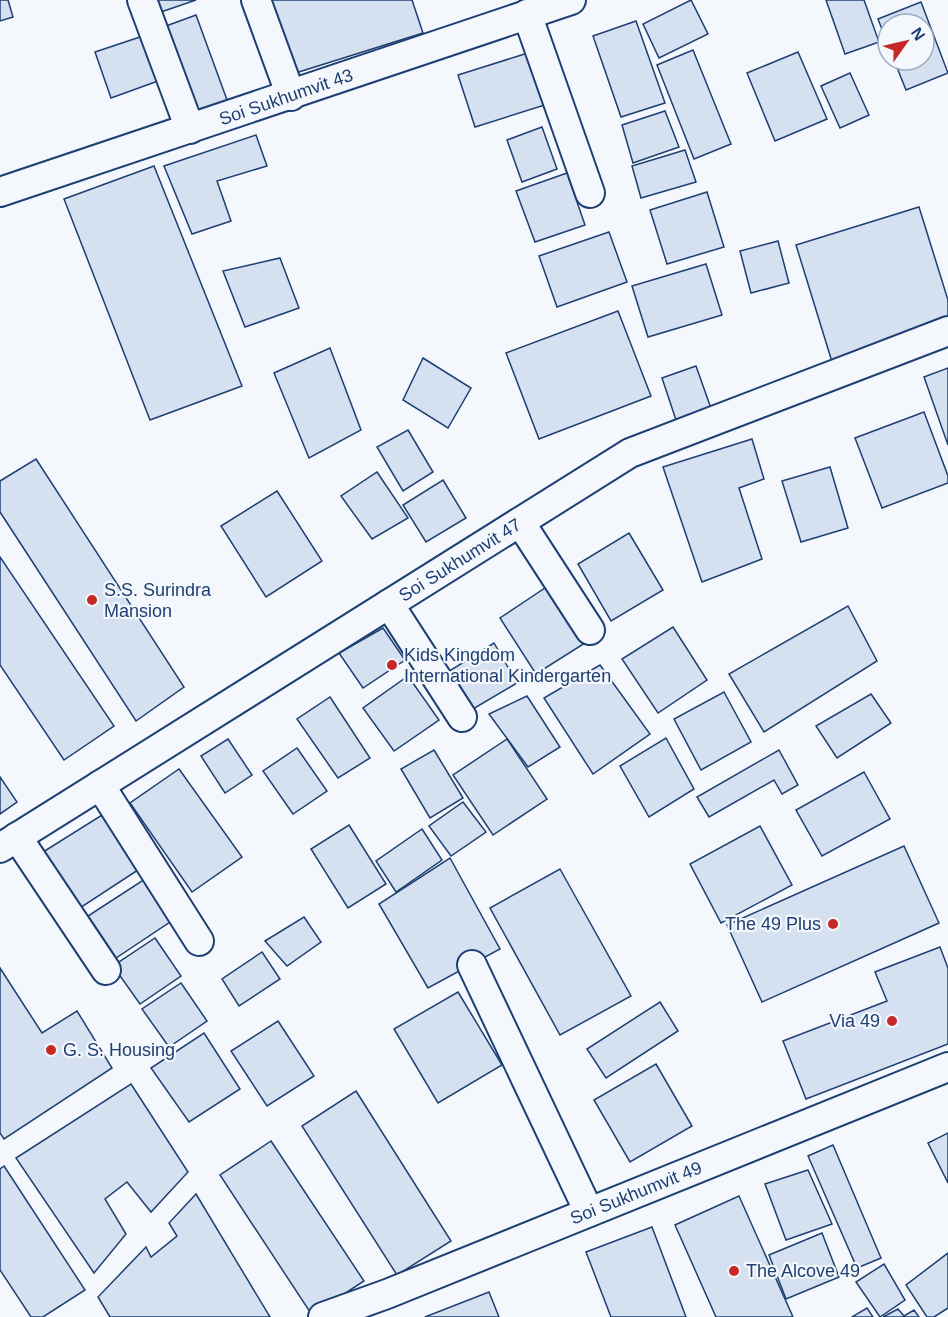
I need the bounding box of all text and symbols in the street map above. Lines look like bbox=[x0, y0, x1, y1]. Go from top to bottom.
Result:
north arrow bbox=[876, 12, 936, 72]
text: N bbox=[908, 24, 928, 43]
street label: Soi Sukhumvit 43 bbox=[217, 65, 355, 129]
street label: Soi Sukhumvit 47 bbox=[395, 514, 525, 606]
place label: S.S. Surindra Mansion bbox=[104, 580, 212, 621]
marker: S.S. Surindra Mansion bbox=[85, 593, 99, 607]
place label: Kids Kingdom International Kindergarten bbox=[404, 645, 611, 686]
marker: Kids Kingdom International Kindergarten bbox=[385, 658, 399, 672]
place label: The 49 Plus bbox=[725, 914, 821, 934]
marker: The 49 Plus bbox=[826, 917, 840, 931]
place label: Via 49 bbox=[829, 1011, 880, 1031]
marker: Via 49 bbox=[885, 1014, 899, 1028]
place label: G. S. Housing bbox=[63, 1040, 175, 1060]
marker: G. S. Housing bbox=[44, 1043, 58, 1057]
street label: Soi Sukhumvit 49 bbox=[567, 1157, 705, 1229]
place label: The Alcove 49 bbox=[746, 1261, 860, 1281]
marker: The Alcove 49 bbox=[727, 1264, 741, 1278]

